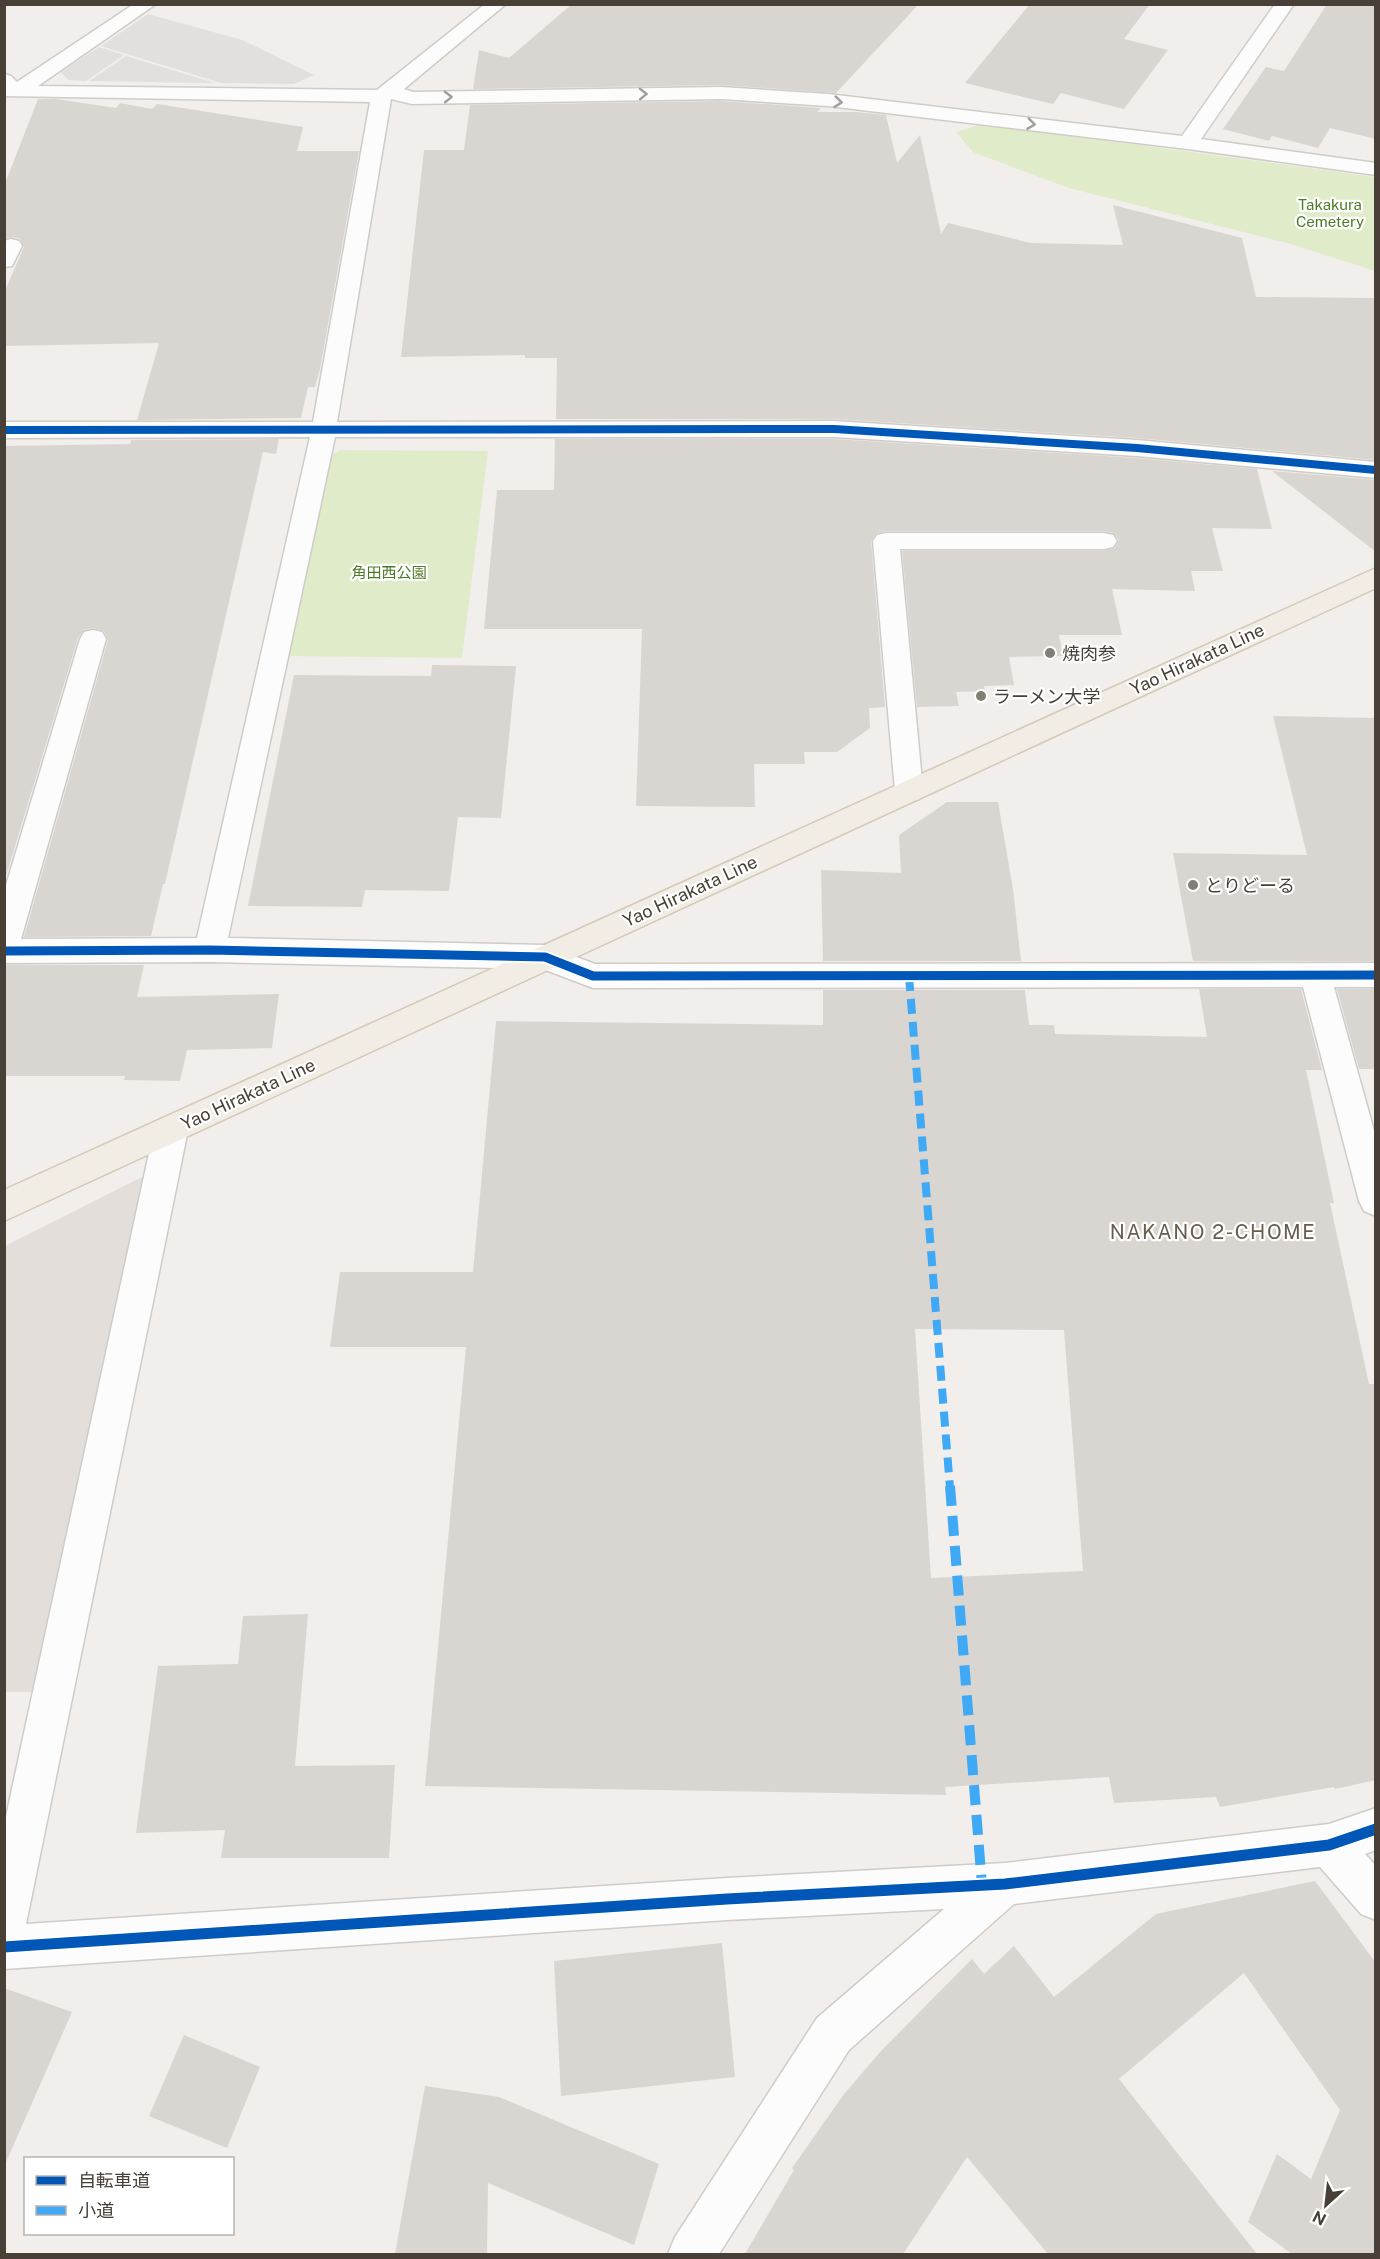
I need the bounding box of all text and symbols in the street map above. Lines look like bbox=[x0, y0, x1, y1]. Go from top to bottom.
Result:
one-way arrow bbox=[638, 88, 647, 100]
one-way arrow bbox=[443, 91, 452, 103]
one-way arrow bbox=[833, 95, 842, 107]
one-way arrow bbox=[1027, 117, 1036, 130]
park label: Takakura Cemetery bbox=[1296, 196, 1364, 230]
park label: 角田西公園 bbox=[351, 564, 427, 581]
street label: Yao Hirakata Line bbox=[1127, 619, 1267, 699]
place label: 焼肉参 bbox=[1062, 643, 1116, 664]
marker: 焼肉参 bbox=[1043, 646, 1057, 660]
place label: ラーメン大学 bbox=[993, 686, 1100, 707]
marker: ラーメン大学 bbox=[974, 689, 988, 703]
street label: Yao Hirakata Line bbox=[620, 851, 760, 931]
place label: とりどーる bbox=[1205, 875, 1295, 896]
marker: とりどーる bbox=[1186, 878, 1200, 892]
street label: Yao Hirakata Line bbox=[178, 1054, 318, 1134]
district label: NAKANO 2-CHOME bbox=[1110, 1220, 1316, 1244]
legend bbox=[24, 2157, 234, 2235]
text: 自転車道 bbox=[78, 2170, 150, 2191]
north arrow bbox=[1296, 2175, 1356, 2235]
text: 小道 bbox=[78, 2200, 114, 2221]
text: N bbox=[1310, 2207, 1329, 2229]

